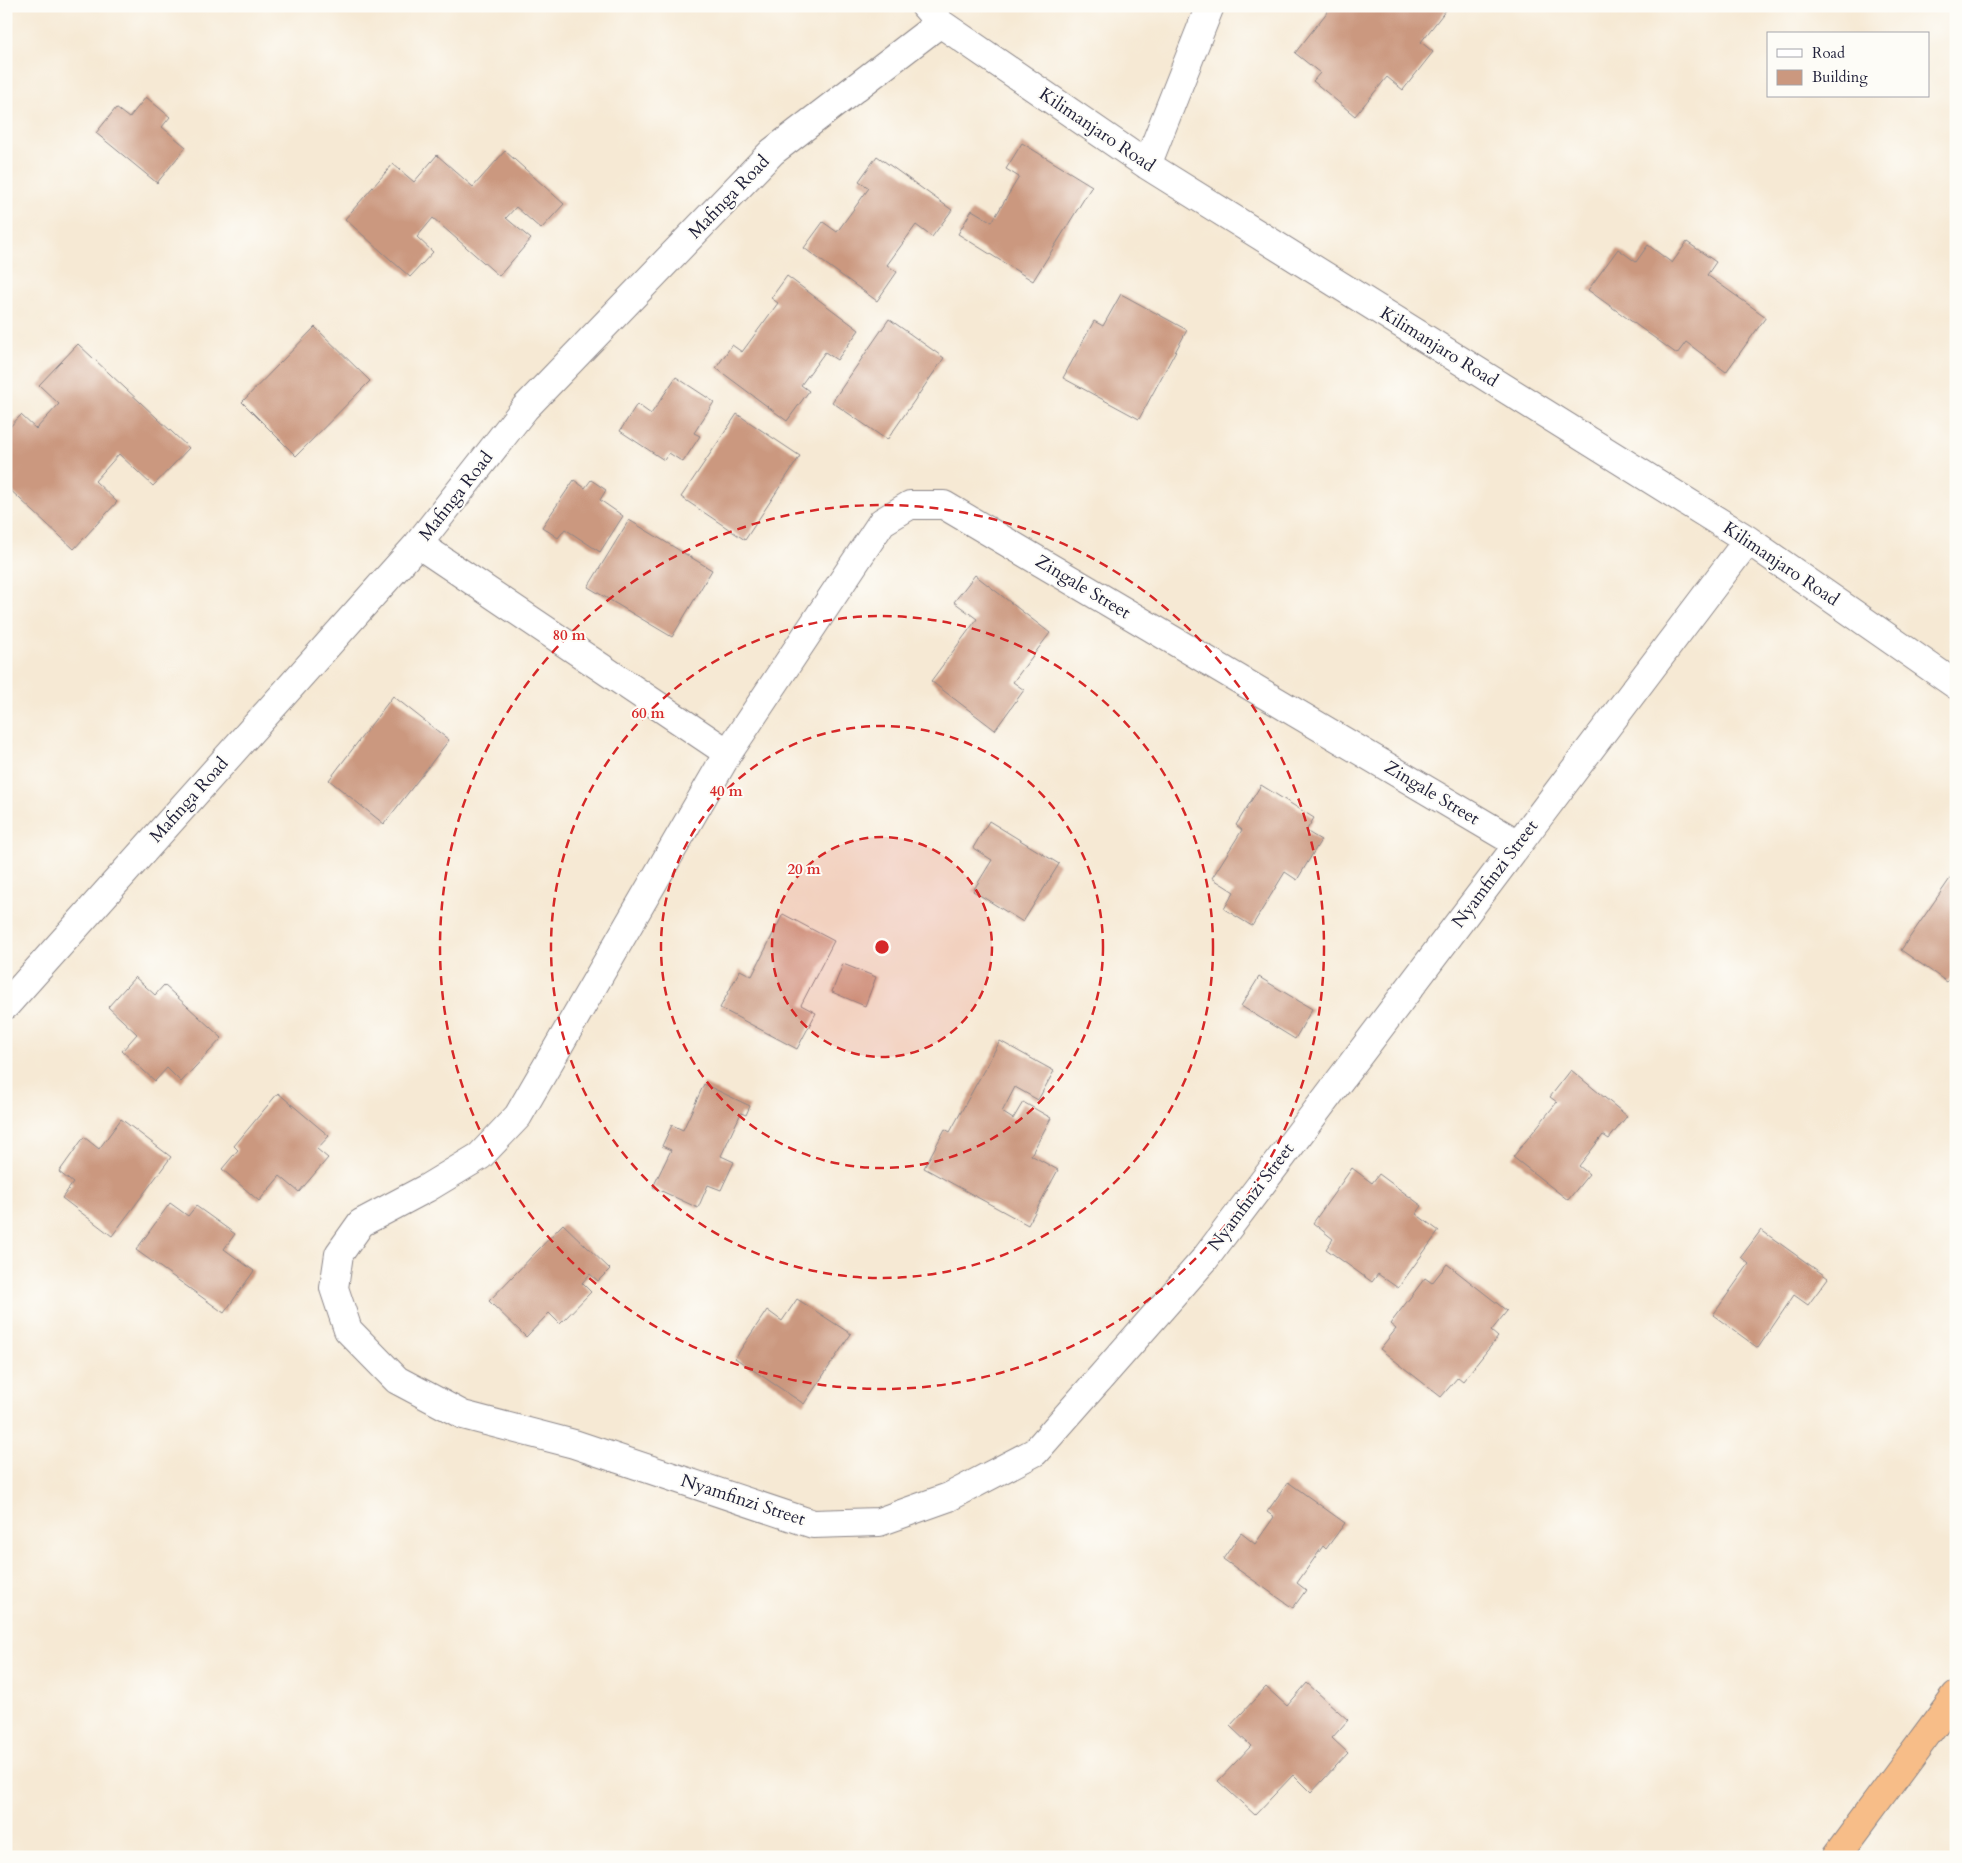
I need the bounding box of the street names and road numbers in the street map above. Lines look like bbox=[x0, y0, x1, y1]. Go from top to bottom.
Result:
street label: Kilimanjaro Road bbox=[1034, 82, 1160, 178]
street label: Mafinga Road bbox=[683, 149, 776, 244]
street label: Kilimanjaro Road bbox=[1375, 301, 1503, 394]
street label: Mafinga Road bbox=[413, 446, 499, 546]
street label: Kilimanjaro Road bbox=[1718, 516, 1844, 612]
street label: Zingale Street bbox=[1031, 549, 1136, 625]
street label: Mafinga Road bbox=[144, 751, 234, 848]
street label: Zingale Street bbox=[1380, 755, 1485, 831]
street label: Nyamfinzi Street bbox=[1446, 815, 1544, 933]
street label: Nyamfinzi Street bbox=[1202, 1138, 1300, 1256]
street label: Nyamfinzi Street bbox=[678, 1468, 809, 1532]

